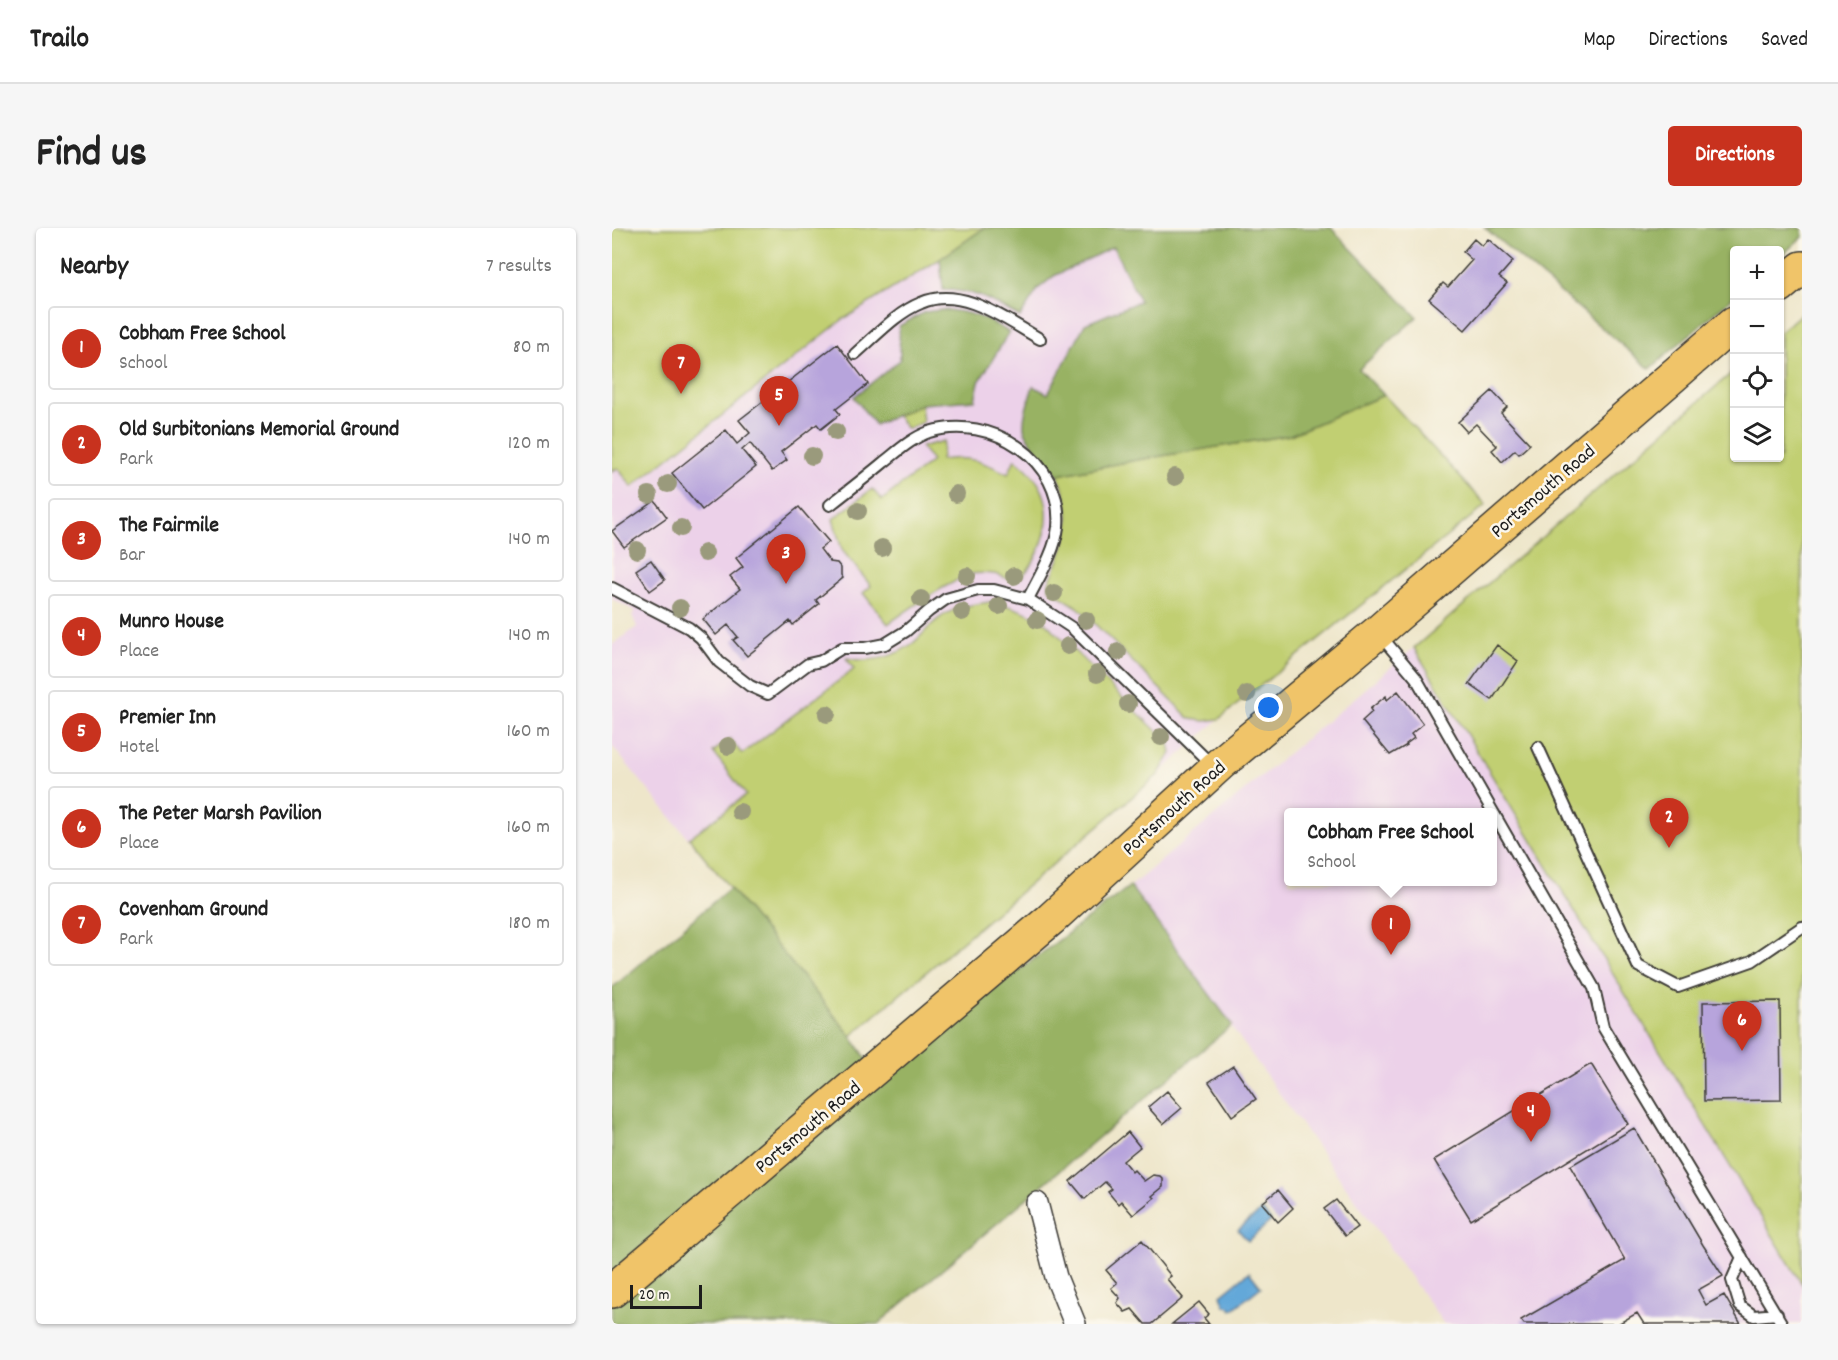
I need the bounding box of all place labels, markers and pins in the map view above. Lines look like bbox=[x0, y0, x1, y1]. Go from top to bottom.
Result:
pin: 7 bbox=[662, 344, 700, 394]
pin: 5 bbox=[760, 376, 798, 426]
pin: 3 bbox=[766, 534, 806, 584]
pin: 2 bbox=[1650, 798, 1688, 848]
pin: 1 bbox=[1372, 906, 1410, 955]
pin: 6 bbox=[1722, 1002, 1762, 1051]
pin: 4 bbox=[1512, 1092, 1550, 1142]

